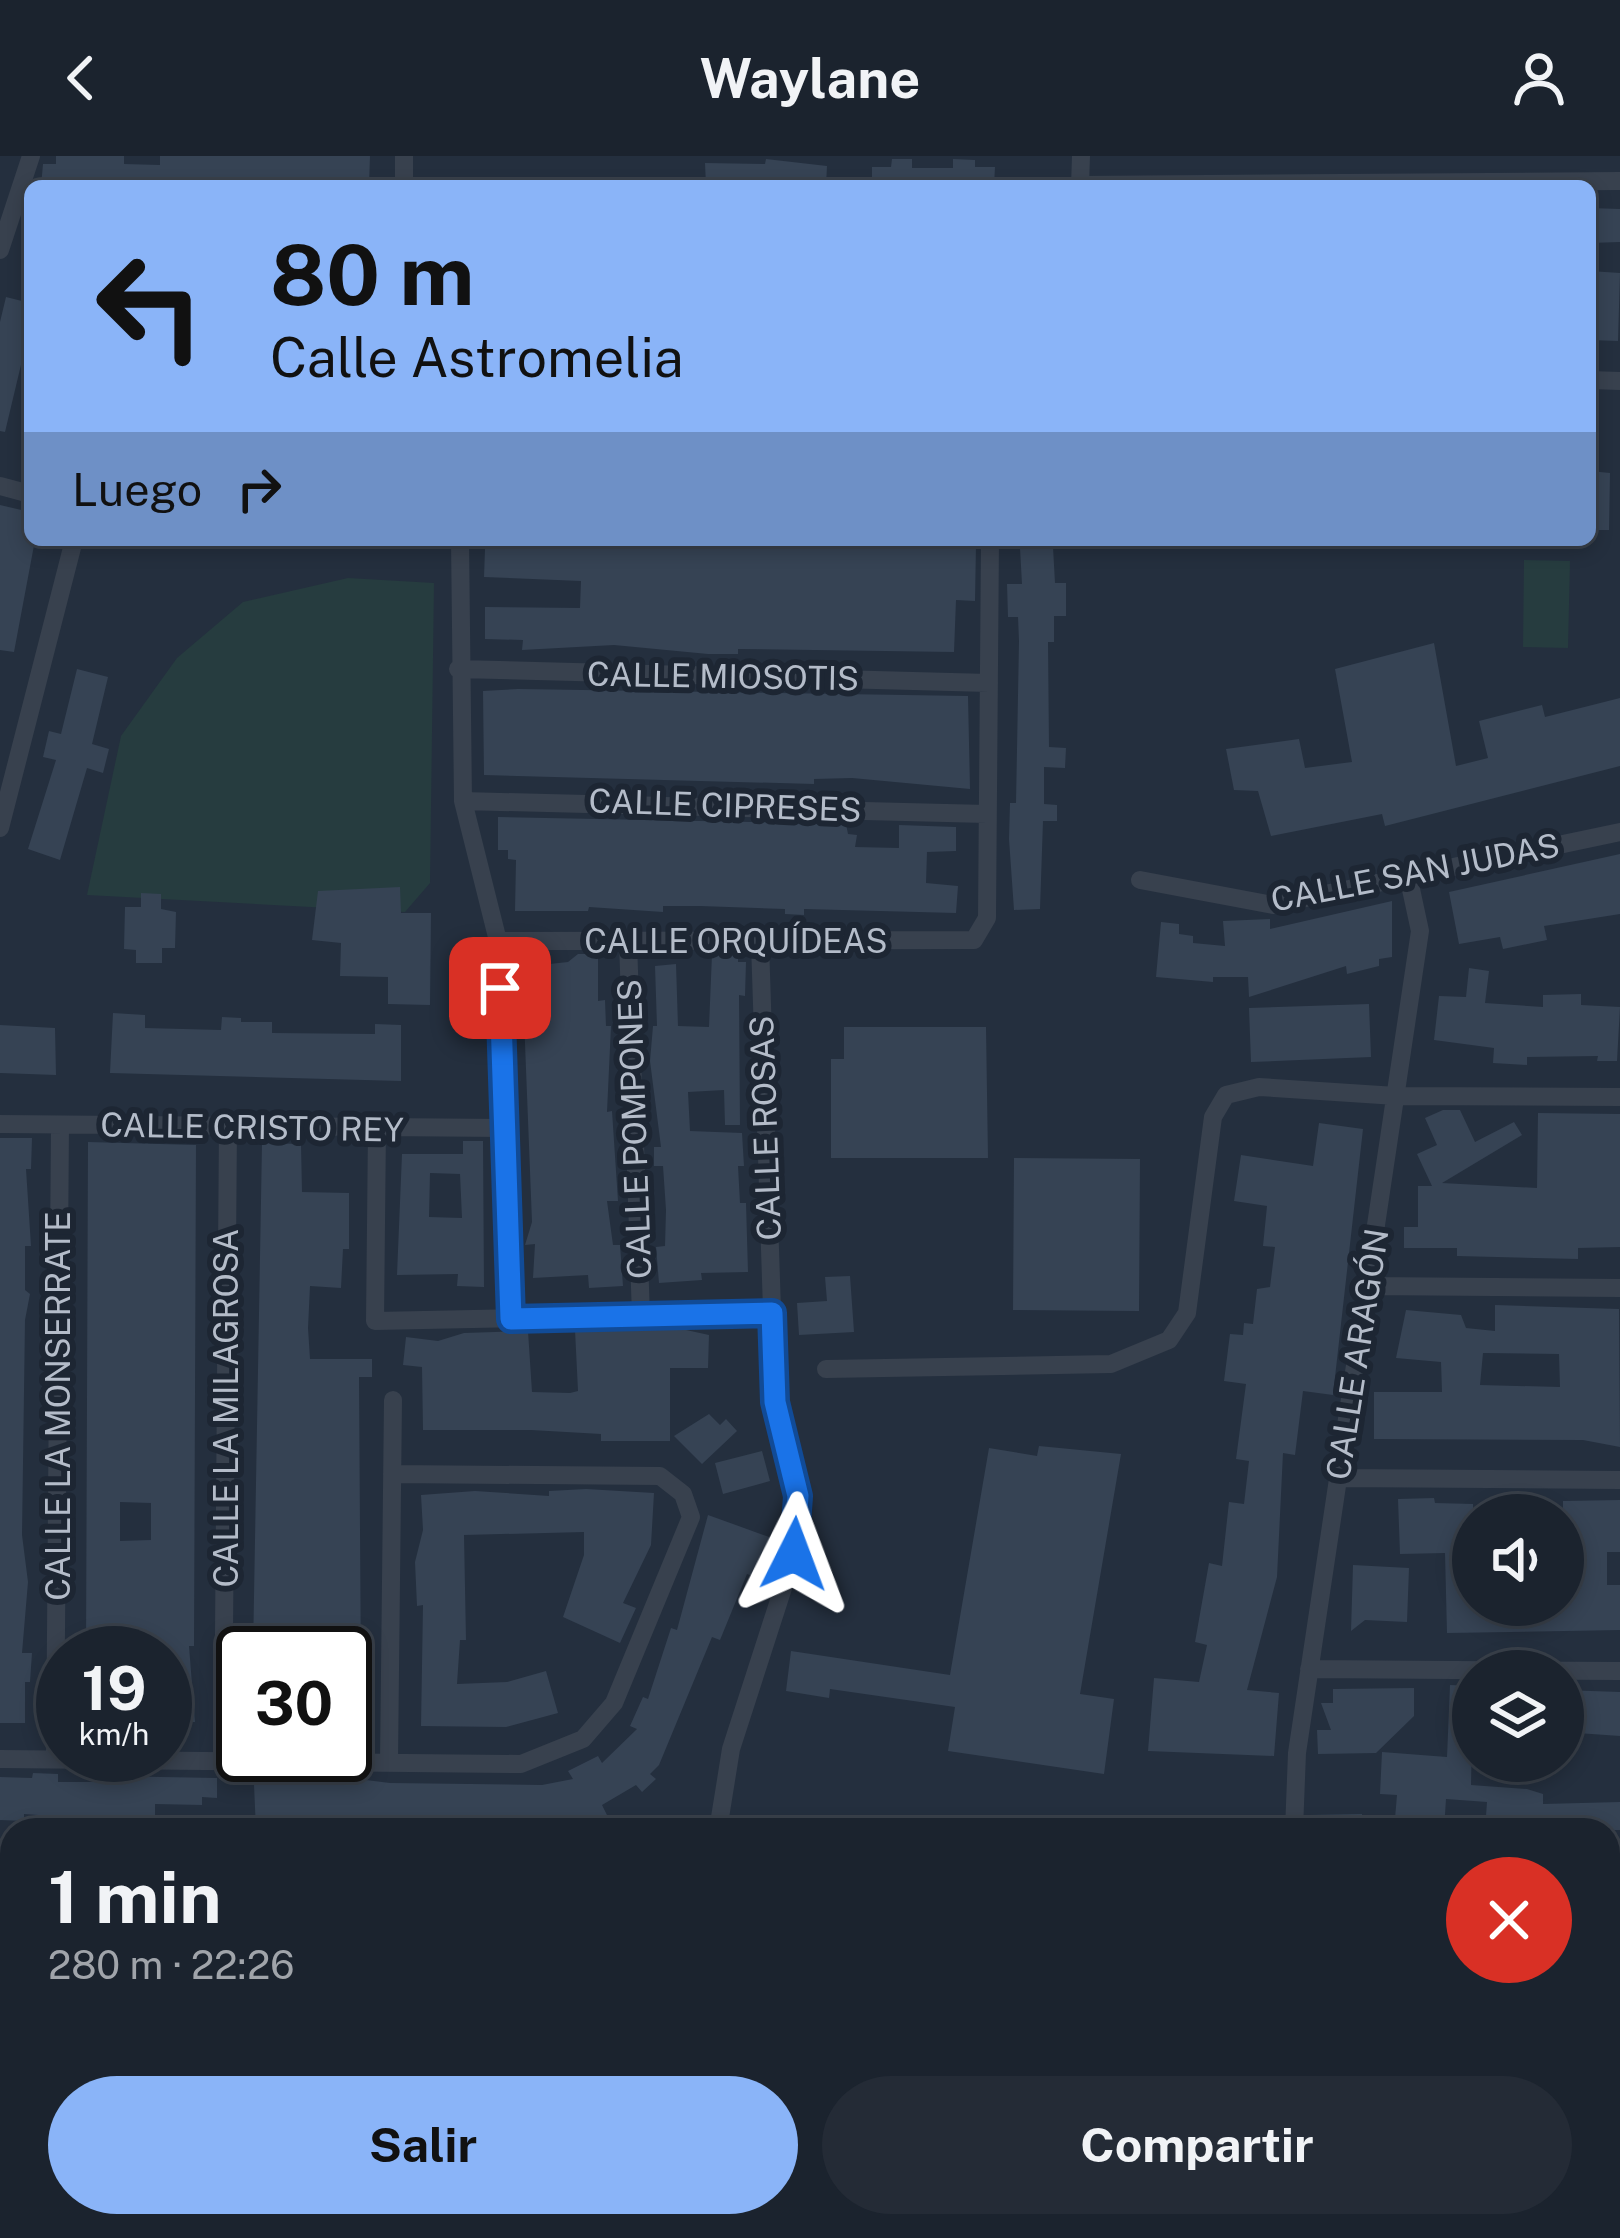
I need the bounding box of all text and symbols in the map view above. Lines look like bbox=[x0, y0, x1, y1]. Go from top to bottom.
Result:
icon: back bbox=[48, 45, 114, 111]
icon: person bbox=[1506, 45, 1572, 111]
text: Waylane bbox=[700, 47, 920, 110]
text: 80 m bbox=[270, 225, 474, 324]
icon: left bbox=[72, 228, 228, 384]
text: Calle Astromelia bbox=[270, 326, 684, 389]
icon: right bbox=[226, 456, 292, 522]
text: Luego bbox=[72, 463, 202, 516]
street label: CALLE MIOSOTIS bbox=[587, 655, 859, 697]
street label: CALLE CIPRESES bbox=[588, 781, 862, 829]
street label: CALLE SAN JUDAS bbox=[1267, 825, 1563, 919]
street label: CALLE ORQUÍDEAS bbox=[584, 921, 888, 960]
pin bbox=[449, 937, 551, 1039]
icon: arrive bbox=[467, 955, 533, 1021]
street label: CALLE POMPONES bbox=[610, 979, 658, 1279]
street label: CALLE ROSAS bbox=[742, 1015, 788, 1241]
street label: CALLE CRISTO REY bbox=[100, 1105, 404, 1149]
street label: CALLE LA MONSERRATE bbox=[39, 1211, 77, 1601]
street label: CALLE ARAGÓN bbox=[1317, 1226, 1396, 1482]
street label: CALLE LA MILAGROSA bbox=[207, 1229, 245, 1588]
position arrow bbox=[731, 1491, 857, 1617]
map controls bbox=[1452, 1494, 1584, 1782]
button: sound bbox=[1452, 1494, 1584, 1626]
speed limit sign: 30 bbox=[216, 1626, 372, 1782]
button: layers bbox=[1452, 1650, 1584, 1782]
text: 19 bbox=[81, 1653, 147, 1724]
text: km/h bbox=[79, 1716, 149, 1752]
text: 1 min bbox=[48, 1855, 222, 1939]
button: close bbox=[1446, 1857, 1572, 1983]
text: 280 m · 22:26 bbox=[48, 1942, 295, 1988]
button: Salir bbox=[48, 2076, 798, 2214]
button: Compartir bbox=[822, 2076, 1572, 2214]

